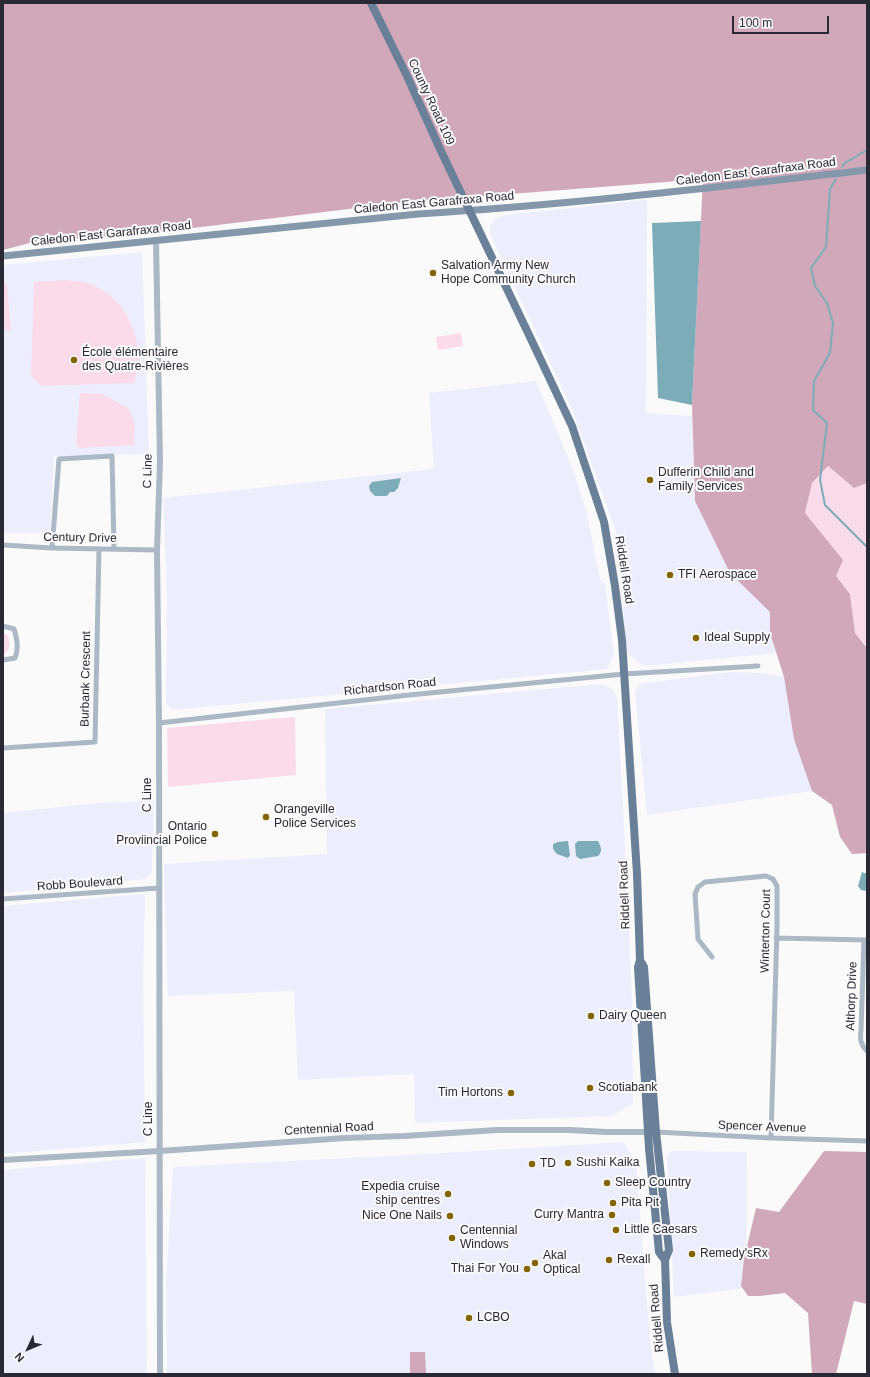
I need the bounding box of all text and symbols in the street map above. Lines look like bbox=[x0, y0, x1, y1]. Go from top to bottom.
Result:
scale bar bbox=[734, 8, 831, 34]
text: 100 m bbox=[739, 16, 772, 30]
street label: County Road 109 bbox=[405, 57, 457, 147]
street label: Caledon East Garafraxa Road bbox=[675, 155, 837, 189]
street label: Caledon East Garafraxa Road bbox=[353, 189, 515, 217]
street label: Caledon East Garafraxa Road bbox=[30, 218, 192, 250]
place label: Salvation Army New Hope Community Church bbox=[441, 259, 576, 287]
marker: Salvation Army New Hope Community Church bbox=[428, 268, 438, 278]
place label: École élémentaire des Quatre-Rivières bbox=[82, 346, 189, 374]
marker: École élémentaire des Quatre-Rivières bbox=[69, 355, 79, 365]
street label: C Line bbox=[140, 454, 156, 488]
place label: Dufferin Child and Family Services bbox=[658, 466, 754, 494]
marker: Dufferin Child and Family Services bbox=[645, 475, 655, 485]
street label: Century Drive bbox=[43, 530, 117, 546]
street label: Riddell Road bbox=[612, 535, 636, 605]
place label: TFI Aerospace bbox=[678, 568, 757, 582]
marker: TFI Aerospace bbox=[665, 570, 675, 580]
street label: Burbank Crescent bbox=[78, 631, 94, 727]
place label: Ideal Supply bbox=[704, 631, 770, 645]
marker: Ideal Supply bbox=[691, 633, 701, 643]
street label: Richardson Road bbox=[343, 675, 437, 699]
street label: C Line bbox=[141, 778, 155, 812]
place label: Orangeville Police Services bbox=[274, 803, 356, 831]
marker: Orangeville Police Services bbox=[261, 812, 271, 822]
place label: Ontario Proviincial Police bbox=[116, 820, 207, 848]
marker: Ontario Proviincial Police bbox=[210, 829, 220, 839]
street label: Riddell Road bbox=[617, 860, 633, 930]
street label: Robb Boulevard bbox=[37, 874, 123, 894]
street label: Winterton Court bbox=[758, 889, 774, 973]
street label: Althorp Drive bbox=[844, 961, 860, 1031]
place label: Dairy Queen bbox=[599, 1009, 666, 1023]
marker: Dairy Queen bbox=[586, 1011, 596, 1021]
place label: Scotiabank bbox=[598, 1081, 657, 1095]
marker: Scotiabank bbox=[585, 1083, 595, 1093]
place label: Tim Hortons bbox=[438, 1086, 503, 1100]
marker: Tim Hortons bbox=[506, 1088, 516, 1098]
street label: C Line bbox=[142, 1102, 156, 1136]
street label: Spencer Avenue bbox=[718, 1118, 806, 1136]
street label: Centennial Road bbox=[284, 1119, 374, 1139]
place label: Sushi Kaika bbox=[576, 1156, 639, 1170]
place label: TD bbox=[540, 1157, 556, 1171]
marker: Sushi Kaika bbox=[563, 1158, 573, 1168]
marker: TD bbox=[527, 1159, 537, 1169]
place label: Sleep Country bbox=[615, 1176, 691, 1190]
marker: Sleep Country bbox=[602, 1178, 612, 1188]
place label: Expedia cruise ship centres bbox=[361, 1180, 440, 1208]
marker: Expedia cruise ship centres bbox=[443, 1189, 453, 1199]
place label: Pita Pit bbox=[621, 1196, 659, 1210]
marker: Pita Pit bbox=[608, 1198, 618, 1208]
place label: Curry Mantra bbox=[534, 1208, 604, 1222]
place label: Nice One Nails bbox=[362, 1209, 442, 1223]
marker: Curry Mantra bbox=[607, 1210, 617, 1220]
marker: Nice One Nails bbox=[445, 1211, 455, 1221]
place label: Little Caesars bbox=[624, 1223, 697, 1237]
place label: Centennial Windows bbox=[460, 1224, 517, 1252]
marker: Little Caesars bbox=[611, 1225, 621, 1235]
marker: Centennial Windows bbox=[447, 1233, 457, 1243]
place label: Remedy'sRx bbox=[700, 1247, 768, 1261]
place label: Akal Optical bbox=[543, 1249, 580, 1277]
marker: Remedy'sRx bbox=[687, 1249, 697, 1259]
place label: Rexall bbox=[617, 1253, 650, 1267]
marker: Rexall bbox=[604, 1255, 614, 1265]
marker: Akal Optical bbox=[530, 1258, 540, 1268]
place label: Thai For You bbox=[451, 1262, 519, 1276]
marker: Thai For You bbox=[522, 1264, 532, 1274]
street label: Riddell Road bbox=[647, 1283, 667, 1353]
place label: LCBO bbox=[477, 1311, 510, 1325]
marker: LCBO bbox=[464, 1313, 474, 1323]
north arrow bbox=[8, 1329, 48, 1369]
text: N bbox=[12, 1350, 26, 1364]

